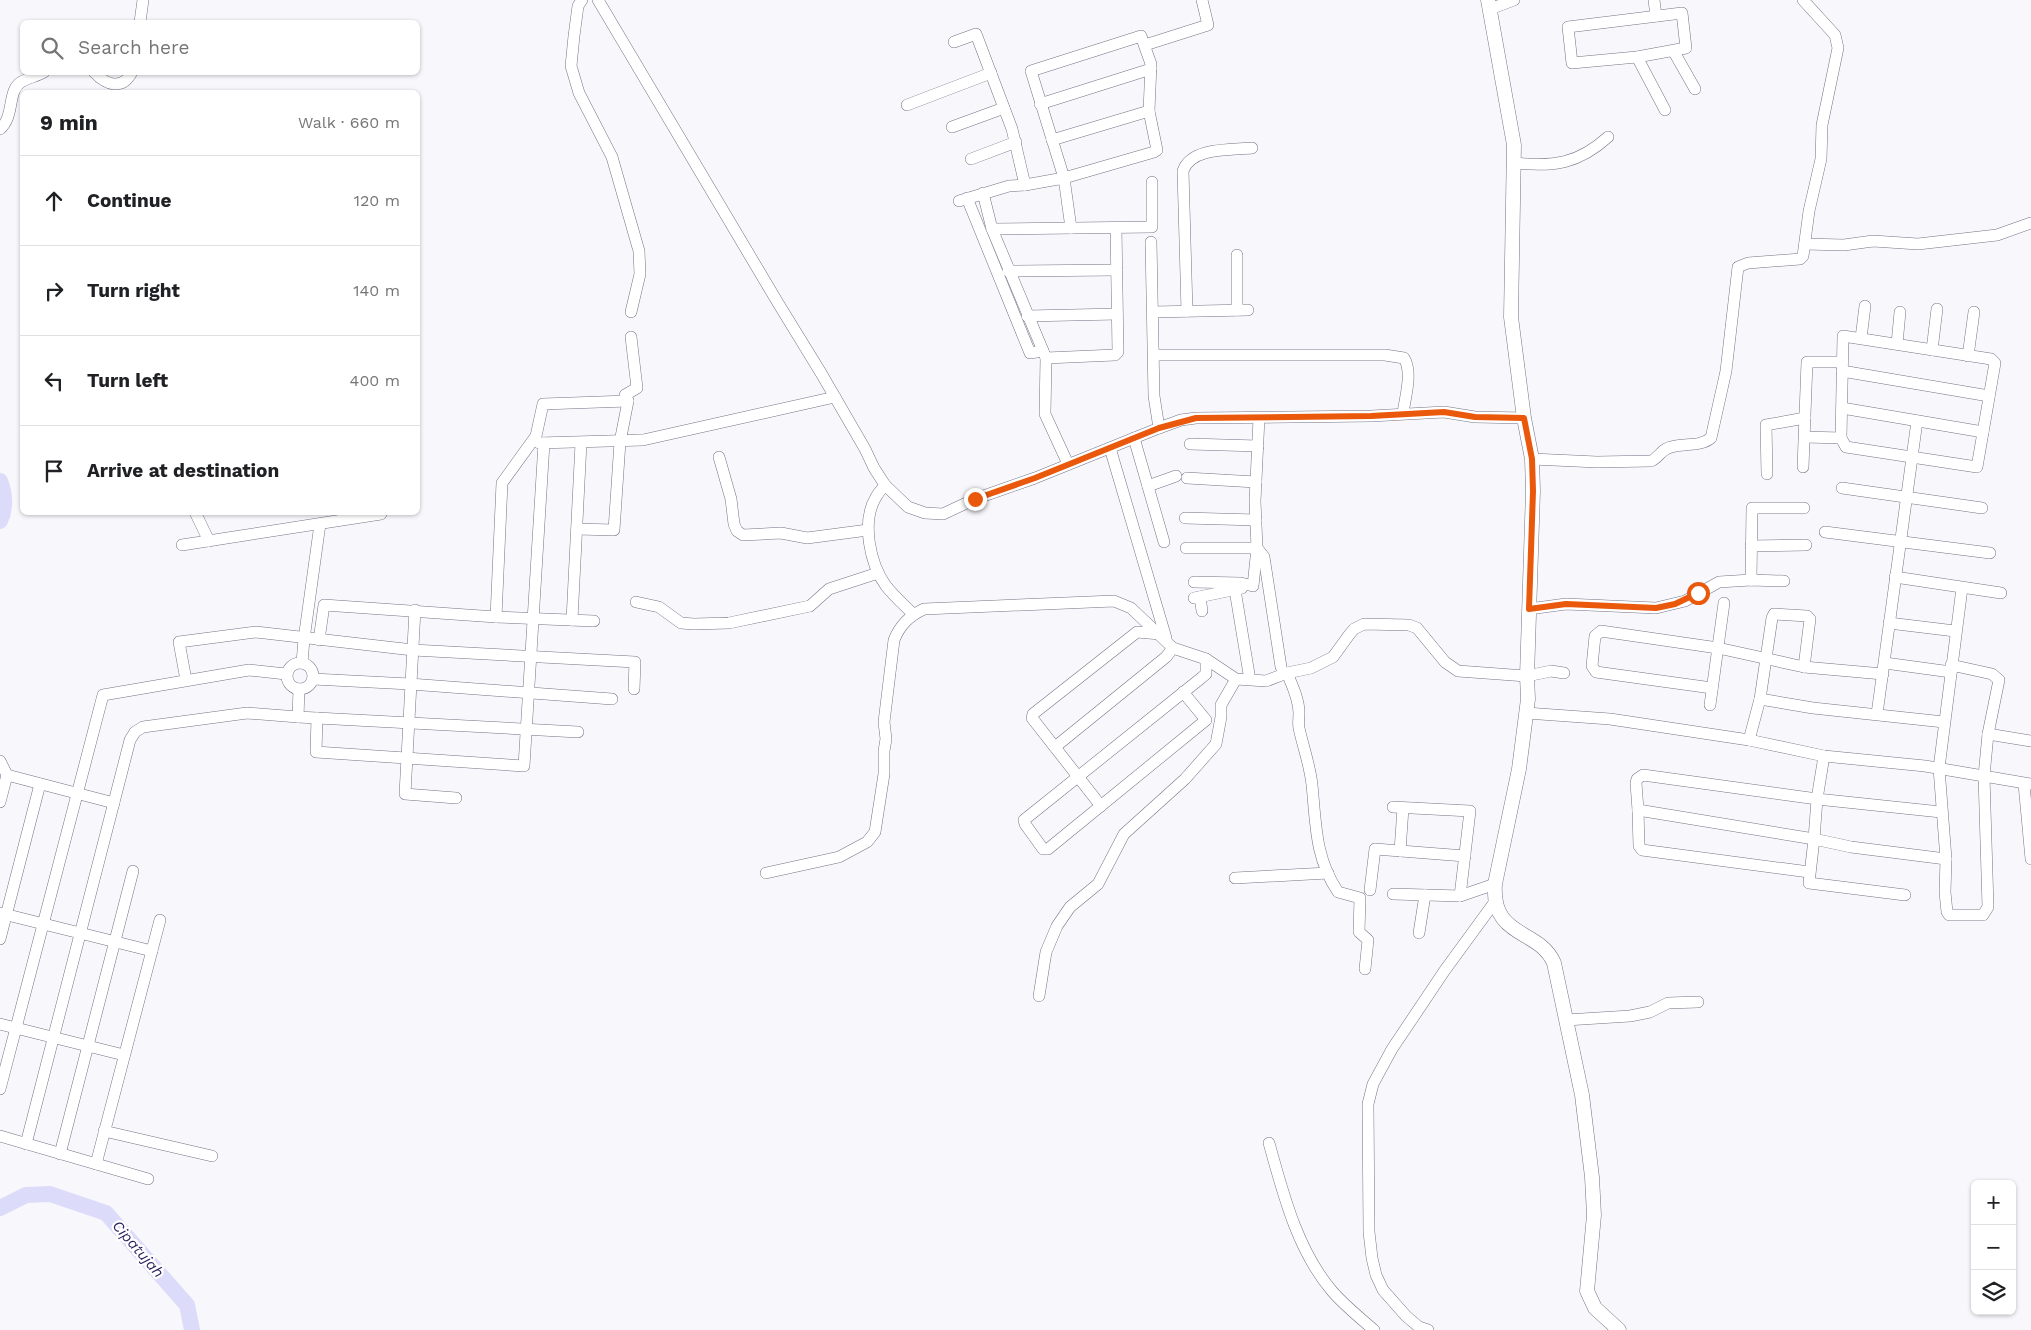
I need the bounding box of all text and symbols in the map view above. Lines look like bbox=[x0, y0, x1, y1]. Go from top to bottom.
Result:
search box bbox=[20, 20, 420, 75]
icon: search bbox=[38, 34, 66, 62]
text: Search here bbox=[78, 36, 189, 59]
text: 9 min bbox=[40, 110, 98, 135]
text: Walk · 660 m bbox=[298, 113, 400, 132]
icon: ahead bbox=[40, 187, 68, 215]
text: Continue bbox=[87, 189, 171, 212]
text: 120 m bbox=[354, 191, 400, 210]
icon: right bbox=[40, 277, 68, 305]
text: Turn right bbox=[87, 279, 180, 302]
text: 140 m bbox=[353, 281, 400, 300]
icon: left bbox=[40, 367, 68, 395]
text: Turn left bbox=[87, 369, 168, 392]
text: 400 m bbox=[350, 371, 400, 390]
icon: arrive bbox=[40, 457, 68, 485]
text: Arrive at destination bbox=[87, 459, 279, 482]
route end bbox=[964, 488, 987, 511]
route start bbox=[1687, 582, 1710, 605]
map controls bbox=[1971, 1180, 2016, 1315]
button: + bbox=[1971, 1180, 2016, 1225]
water label: Cipatujah bbox=[108, 1217, 168, 1281]
button: − bbox=[1971, 1225, 2016, 1270]
button: layers bbox=[1971, 1270, 2016, 1315]

